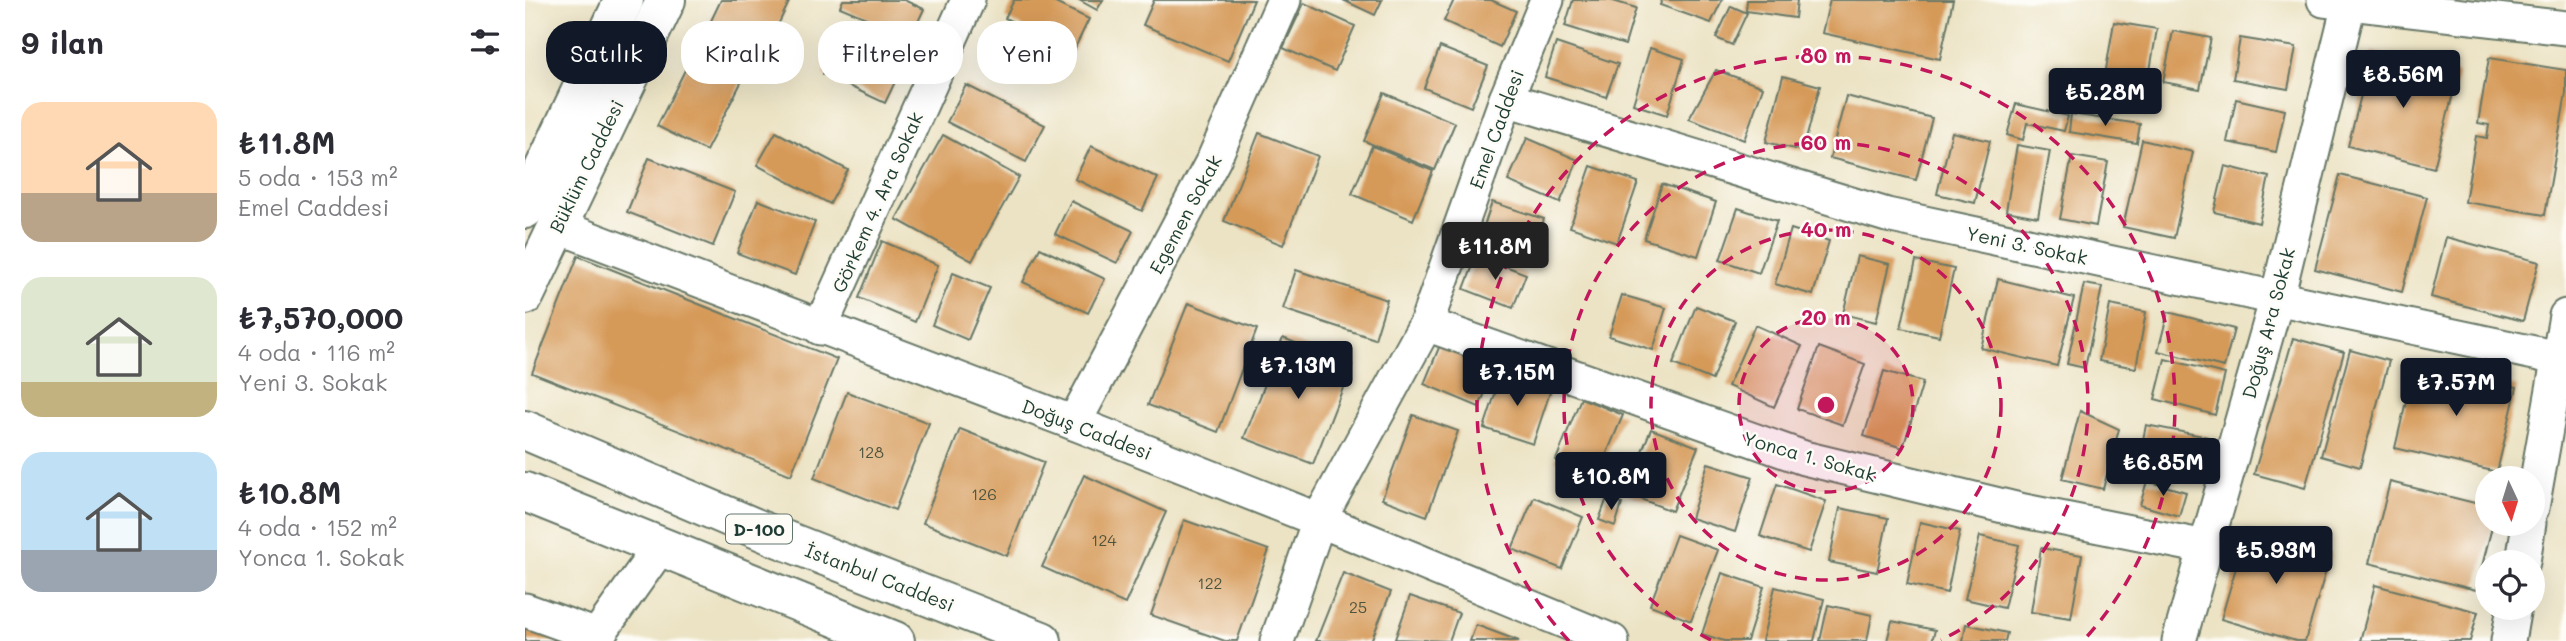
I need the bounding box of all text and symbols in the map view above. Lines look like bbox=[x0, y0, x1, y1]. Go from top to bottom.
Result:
chip: Satılık bbox=[546, 21, 667, 84]
chip: Kiralık bbox=[681, 21, 804, 84]
chip: Filtreler bbox=[818, 21, 963, 84]
chip: Yeni bbox=[977, 21, 1077, 84]
text: 9 ilan bbox=[21, 22, 104, 62]
icon: filters bbox=[466, 23, 504, 61]
text: 80 m bbox=[1801, 41, 1851, 68]
pin: ₺8.56M bbox=[2346, 50, 2460, 110]
text: ₺8.56M bbox=[2362, 58, 2444, 88]
street label: Emel Caddesi bbox=[1463, 66, 1529, 192]
pin: ₺5.28M bbox=[2048, 68, 2162, 128]
text: ₺5.28M bbox=[2065, 76, 2145, 106]
street label: Büklüm Caddesi bbox=[543, 95, 629, 237]
street label: Görkem 4. Ara Sokak bbox=[826, 108, 928, 296]
text: ₺11.8M bbox=[238, 122, 335, 162]
text: 60 m bbox=[1801, 128, 1851, 155]
icon: home bbox=[77, 130, 161, 214]
street label: Egemen Sokak bbox=[1143, 150, 1227, 278]
text: 5 oda · 153 m² bbox=[238, 162, 398, 192]
text: Emel Caddesi bbox=[238, 192, 389, 222]
text: 40 m bbox=[1800, 215, 1852, 242]
street label: Yeni 3. Sokak bbox=[1964, 220, 2090, 270]
pin: ₺11.8M bbox=[1438, 222, 1552, 282]
text: ₺11.8M bbox=[1458, 230, 1532, 260]
street label: Doğuş Ara Sokak bbox=[2236, 245, 2300, 401]
text: ₺7,570,000 bbox=[238, 297, 403, 337]
text: 20 m bbox=[1801, 303, 1851, 330]
icon: home bbox=[77, 305, 161, 389]
text: 4 oda · 116 m² bbox=[238, 337, 395, 367]
pin: ₺7.13M bbox=[1241, 342, 1355, 401]
pin: ₺7.15M bbox=[1460, 348, 1574, 408]
text: ₺7.13M bbox=[1260, 349, 1336, 379]
text: ₺7.15M bbox=[1479, 356, 1555, 386]
pin: ₺7.57M bbox=[2399, 358, 2513, 418]
text: ₺7.57M bbox=[2416, 366, 2496, 396]
text: Yeni 3. Sokak bbox=[238, 367, 387, 397]
street label: Doğuş Caddesi bbox=[1018, 393, 1156, 465]
centre of rings bbox=[1814, 393, 1838, 417]
street label: Yonca 1. Sokak bbox=[1740, 425, 1880, 487]
pin: ₺6.85M bbox=[2106, 438, 2220, 498]
house number: 128 bbox=[858, 441, 884, 462]
text: ₺6.85M bbox=[2122, 446, 2204, 476]
pin: ₺10.8M bbox=[1554, 452, 1668, 512]
text: ₺10.8M bbox=[1571, 460, 1651, 490]
north arrow bbox=[2475, 466, 2545, 536]
map controls bbox=[2475, 466, 2545, 620]
text: ₺10.8M bbox=[238, 472, 341, 512]
icon: home bbox=[77, 480, 161, 564]
house number: 126 bbox=[971, 483, 997, 504]
text: 4 oda · 152 m² bbox=[238, 512, 397, 542]
road number: D-100 bbox=[726, 514, 792, 544]
pin: ₺5.93M bbox=[2219, 526, 2333, 586]
house number: 124 bbox=[1091, 529, 1117, 550]
text: ₺5.93M bbox=[2235, 534, 2317, 564]
street label: İstanbul Caddesi bbox=[802, 537, 958, 617]
text: Yonca 1. Sokak bbox=[238, 542, 404, 572]
button: locate bbox=[2475, 550, 2545, 620]
house number: 122 bbox=[1198, 572, 1222, 593]
house number: 25 bbox=[1349, 596, 1367, 617]

